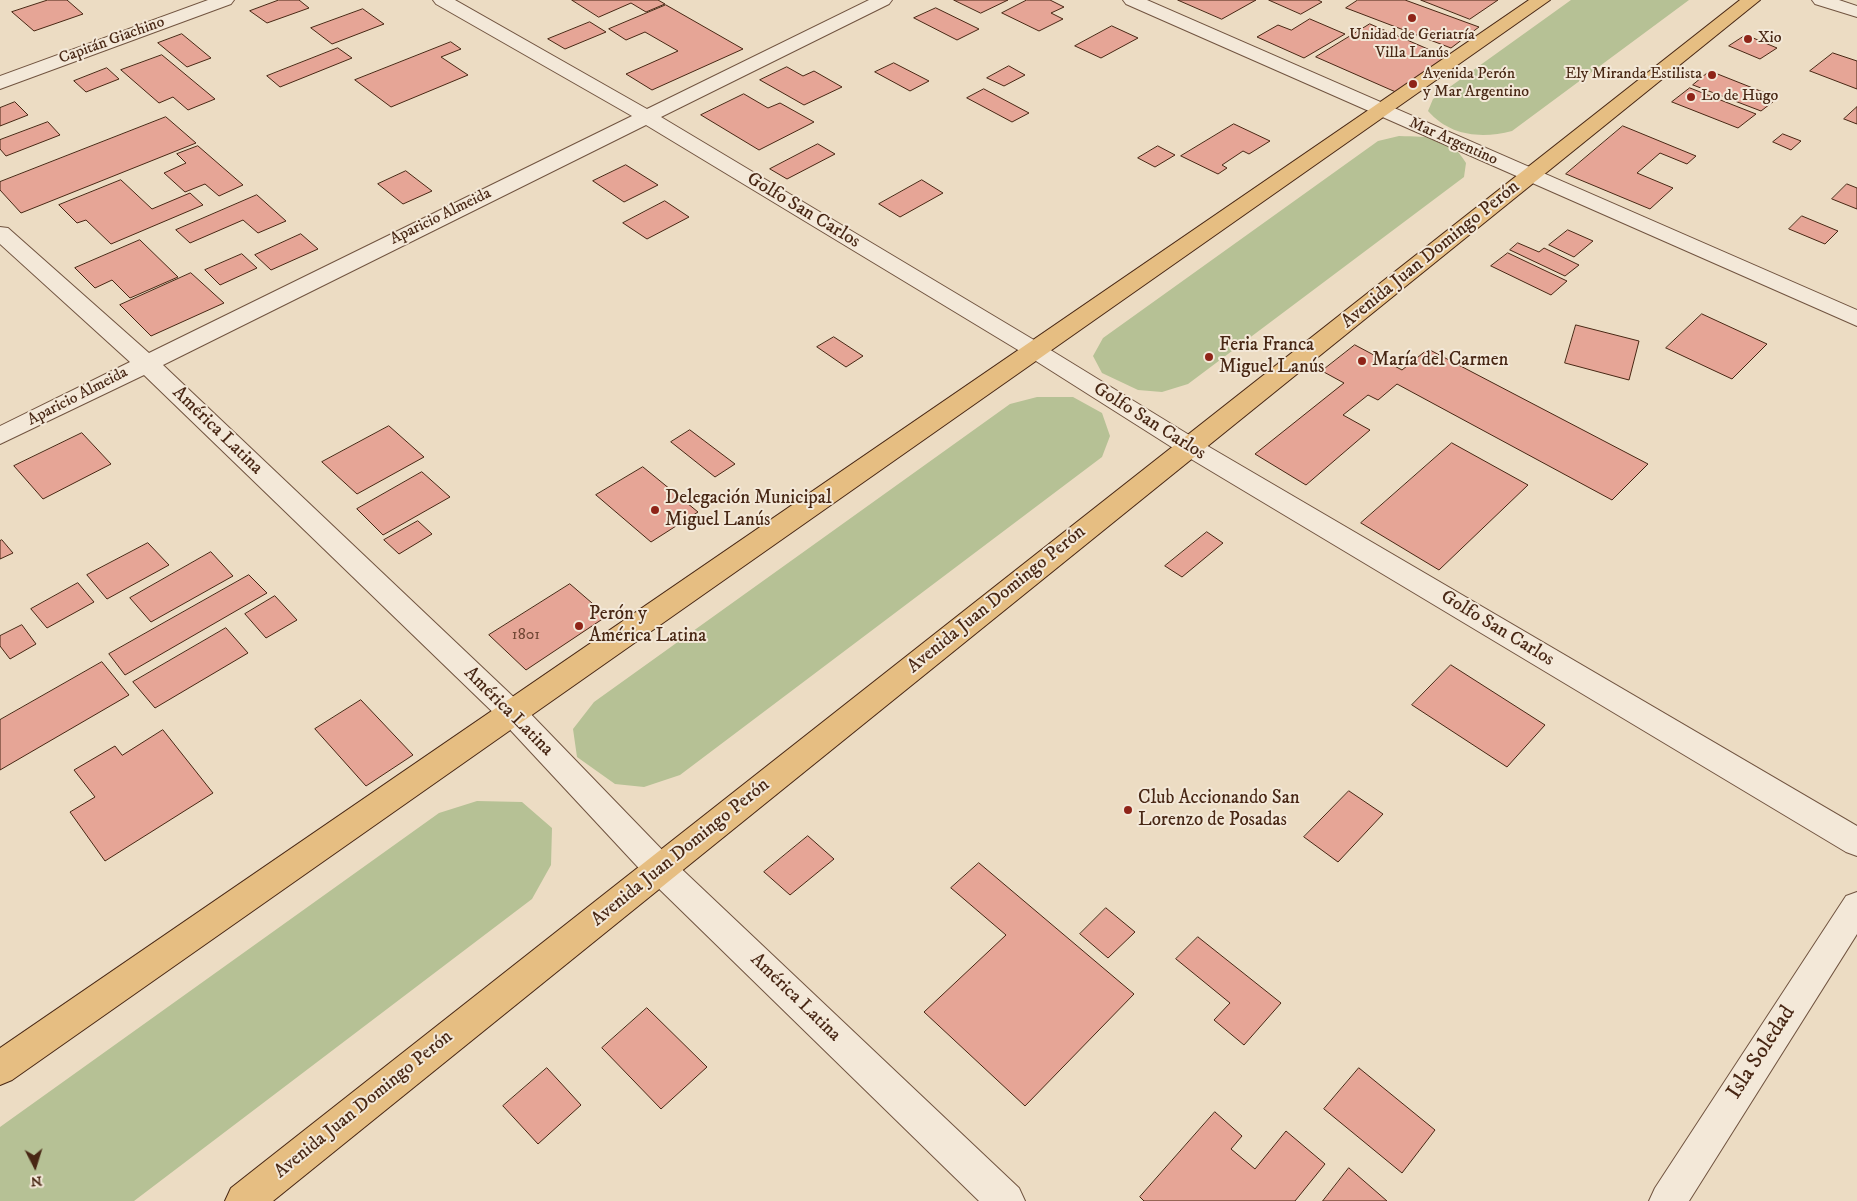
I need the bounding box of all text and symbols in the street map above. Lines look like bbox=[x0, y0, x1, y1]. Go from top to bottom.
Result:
marker: Unidad de Geriatría Villa Lanús bbox=[1406, 12, 1418, 24]
street label: Capitán Giachino bbox=[57, 13, 167, 69]
place label: Unidad de Geriatría Villa Lanús bbox=[1349, 26, 1475, 64]
place label: Xio bbox=[1758, 29, 1782, 49]
marker: Xio bbox=[1742, 33, 1754, 45]
place label: Avenida Perón y Mar Argentino bbox=[1423, 65, 1529, 103]
place label: Ely Miranda Estilista bbox=[1565, 65, 1702, 85]
marker: Ely Miranda Estilista bbox=[1706, 69, 1718, 81]
marker: Avenida Perón y Mar Argentino bbox=[1407, 78, 1419, 90]
place label: Lo de Hugo bbox=[1701, 87, 1778, 107]
marker: Lo de Hugo bbox=[1685, 91, 1697, 103]
street label: Mar Argentino bbox=[1406, 114, 1500, 170]
street label: Golfo San Carlos bbox=[742, 168, 864, 254]
street label: Avenida Juan Domingo Perón bbox=[1337, 176, 1525, 334]
street label: Aparicio Almeida bbox=[387, 184, 495, 250]
place label: Feria Franca Miguel Lanús bbox=[1219, 335, 1324, 379]
place label: María del Carmen bbox=[1372, 350, 1508, 372]
marker: Feria Franca Miguel Lanús bbox=[1203, 351, 1215, 363]
marker: María del Carmen bbox=[1356, 355, 1368, 367]
street label: Aparicio Almeida bbox=[25, 364, 131, 430]
street label: Golfo San Carlos bbox=[1089, 378, 1209, 466]
street label: América Latina bbox=[167, 382, 267, 480]
place label: Delegación Municipal Miguel Lanús bbox=[665, 488, 832, 532]
marker: Delegación Municipal Miguel Lanús bbox=[649, 504, 661, 516]
street label: Avenida Juan Domingo Perón bbox=[903, 521, 1091, 679]
street label: Golfo San Carlos bbox=[1436, 586, 1558, 672]
place label: Perón y América Latina bbox=[589, 604, 706, 648]
marker: Perón y América Latina bbox=[573, 620, 585, 632]
house number: 1801 bbox=[512, 626, 540, 646]
street label: América Latina bbox=[458, 662, 558, 762]
street label: Avenida Juan Domingo Perón bbox=[587, 774, 775, 932]
place label: Club Accionando San Lorenzo de Posadas bbox=[1138, 788, 1300, 832]
marker: Club Accionando San Lorenzo de Posadas bbox=[1122, 804, 1134, 816]
street label: América Latina bbox=[745, 949, 845, 1047]
street label: Isla Soledad bbox=[1722, 1001, 1802, 1105]
street label: Avenida Juan Domingo Perón bbox=[270, 1026, 458, 1184]
north arrow bbox=[10, 1141, 60, 1191]
text: N bbox=[30, 1171, 43, 1190]

